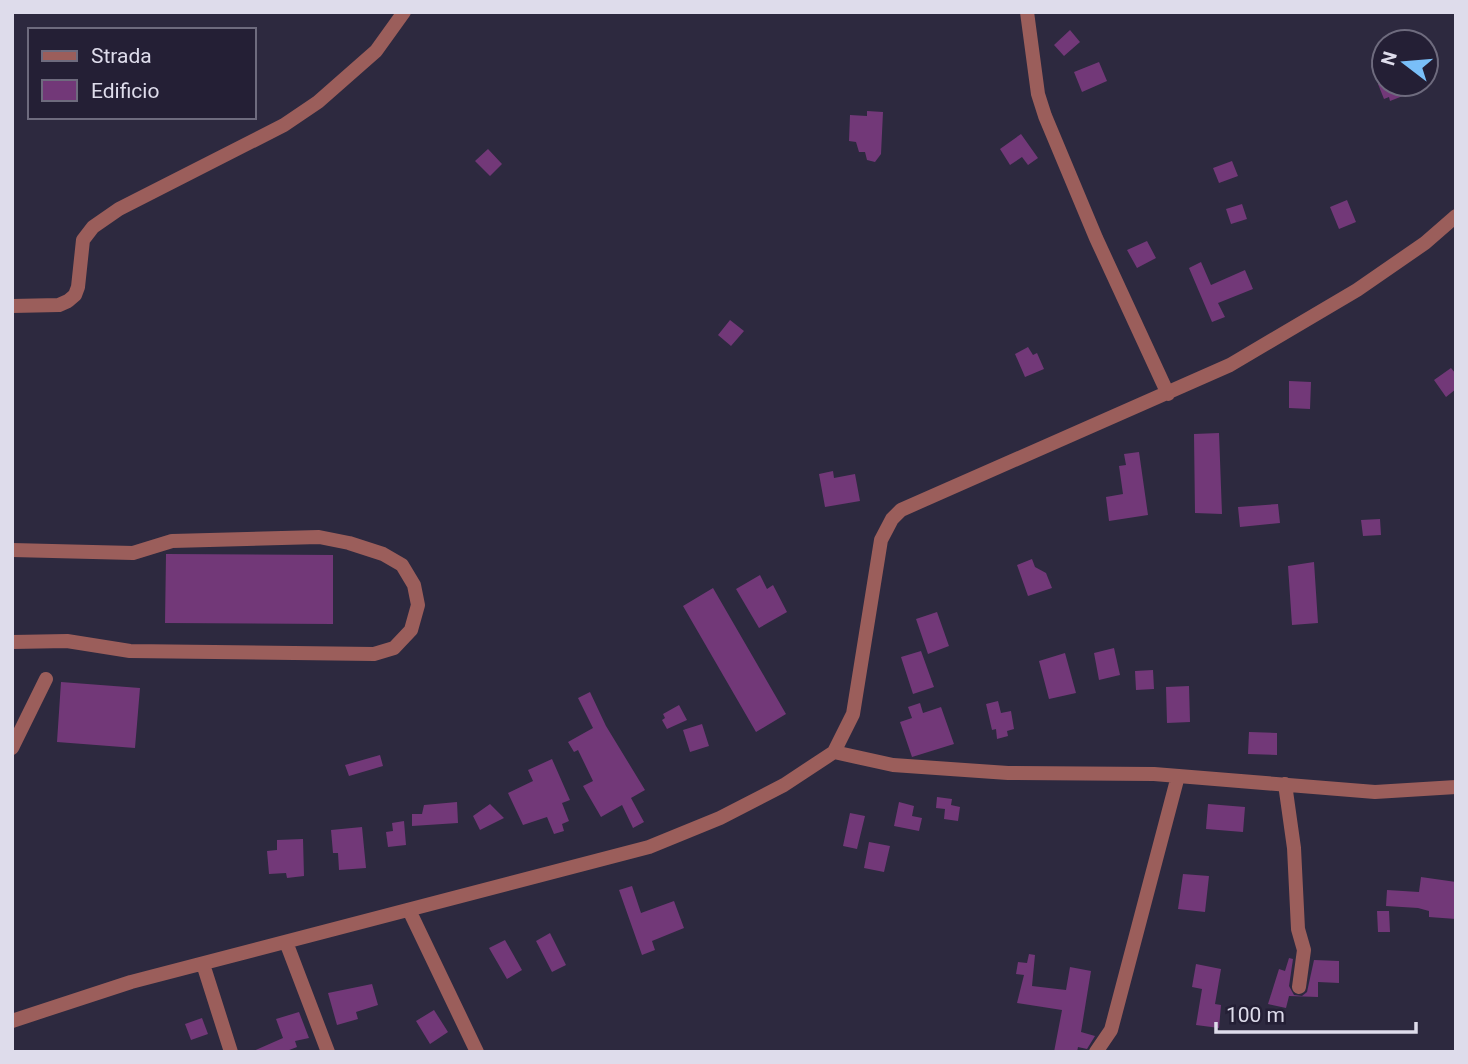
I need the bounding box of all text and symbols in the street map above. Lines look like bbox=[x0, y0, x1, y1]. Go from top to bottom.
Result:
legend bbox=[28, 28, 256, 119]
north arrow bbox=[1370, 28, 1440, 98]
text: Strada bbox=[91, 44, 152, 68]
text: N bbox=[1376, 49, 1402, 68]
text: Edificio bbox=[91, 79, 159, 103]
scale bar bbox=[1216, 990, 1416, 1034]
text: 100 m bbox=[1226, 1003, 1285, 1027]

